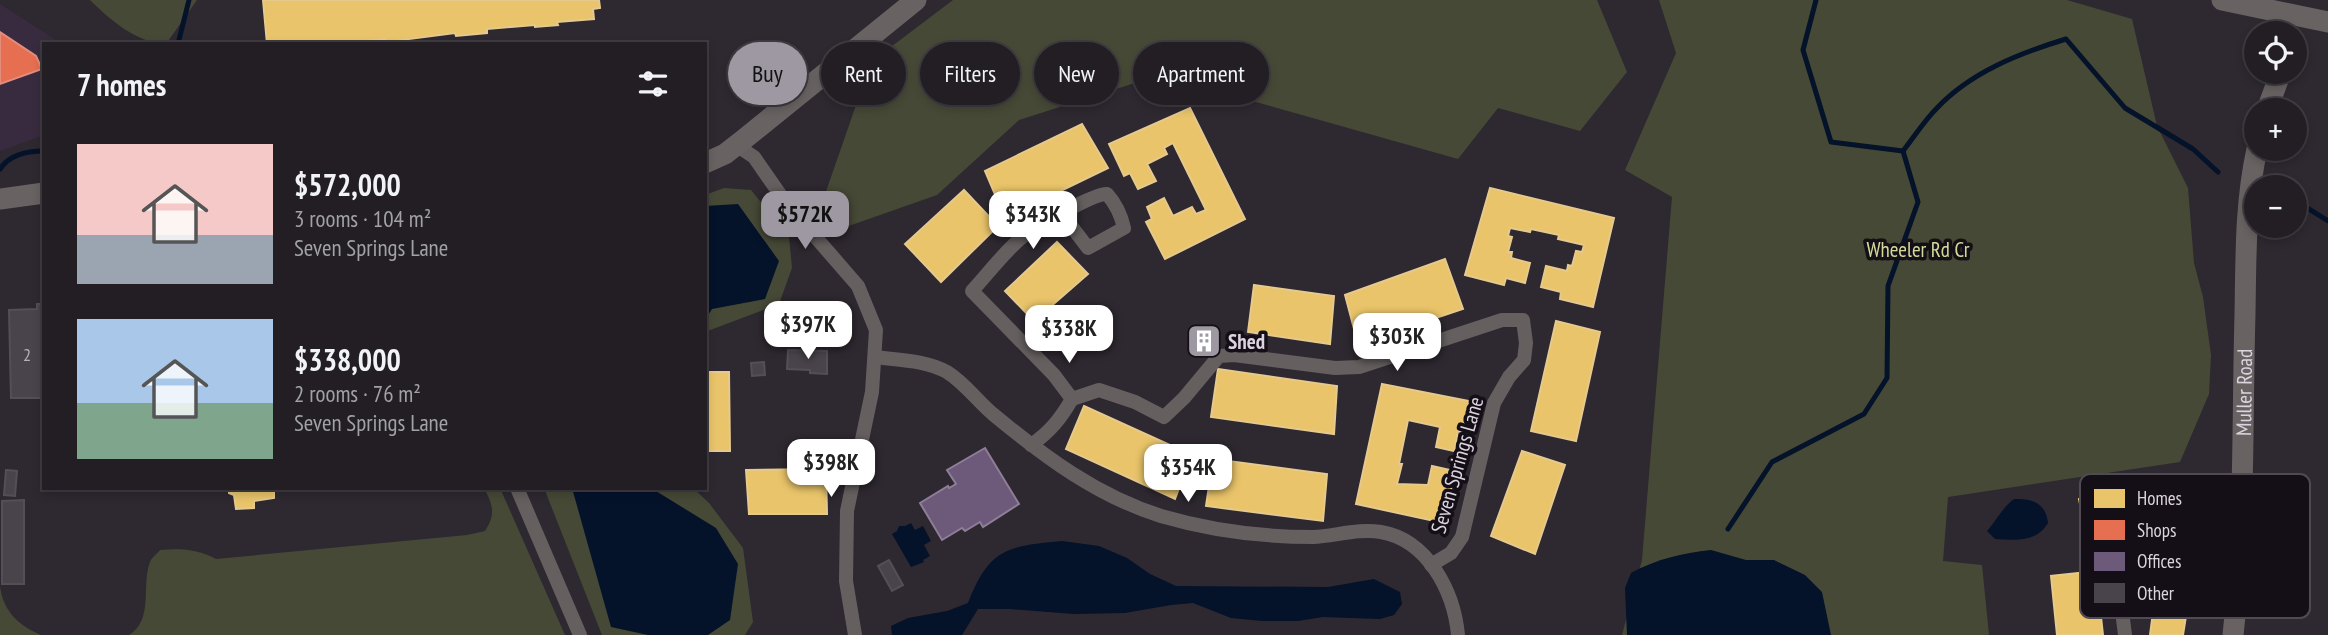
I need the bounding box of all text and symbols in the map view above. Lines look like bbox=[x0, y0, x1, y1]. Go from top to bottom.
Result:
map controls bbox=[2244, 21, 2307, 238]
button: locate bbox=[2244, 21, 2307, 84]
chip: Buy bbox=[728, 42, 807, 105]
chip: Rent bbox=[821, 42, 906, 105]
chip: Filters bbox=[920, 42, 1020, 105]
chip: New bbox=[1034, 42, 1119, 105]
chip: Apartment bbox=[1133, 42, 1269, 105]
text: 7 homes bbox=[77, 65, 166, 104]
icon: filters bbox=[634, 65, 672, 103]
button: + bbox=[2244, 98, 2307, 161]
text: $572,000 bbox=[294, 165, 401, 204]
icon: home bbox=[133, 172, 217, 256]
button: − bbox=[2244, 175, 2307, 238]
pin: $572K bbox=[756, 191, 854, 251]
pin: $343K bbox=[984, 191, 1082, 251]
text: $572K bbox=[777, 199, 833, 228]
text: $343K bbox=[1005, 199, 1061, 228]
text: 3 rooms · 104 m² bbox=[294, 204, 431, 233]
text: Seven Springs Lane bbox=[294, 233, 448, 262]
park label: Wheeler Rd Cr bbox=[1866, 236, 1970, 263]
pin: $397K bbox=[759, 302, 857, 361]
pin: $338K bbox=[1020, 306, 1118, 365]
text: $397K bbox=[780, 309, 836, 338]
text: $338K bbox=[1041, 313, 1097, 342]
pin: $303K bbox=[1348, 314, 1446, 373]
text: $303K bbox=[1369, 321, 1425, 350]
building icon: Shed bbox=[1185, 322, 1223, 360]
place label: Shed bbox=[1228, 328, 1265, 355]
text: $338,000 bbox=[294, 340, 401, 379]
house number: 2 bbox=[23, 343, 31, 366]
icon: home bbox=[133, 347, 217, 431]
street label: Muller Road bbox=[2230, 349, 2258, 436]
text: 2 rooms · 76 m² bbox=[294, 379, 421, 408]
street label: Seven Springs Lane bbox=[1425, 394, 1489, 536]
text: Seven Springs Lane bbox=[294, 408, 448, 437]
pin: $398K bbox=[782, 440, 880, 499]
pin: $354K bbox=[1139, 444, 1237, 504]
text: $398K bbox=[803, 447, 859, 476]
text: $354K bbox=[1160, 452, 1216, 481]
legend bbox=[2080, 474, 2310, 618]
text: Homes bbox=[2137, 486, 2182, 510]
text: Shops bbox=[2137, 518, 2176, 542]
text: Offices bbox=[2137, 549, 2181, 573]
text: Other bbox=[2137, 581, 2175, 605]

